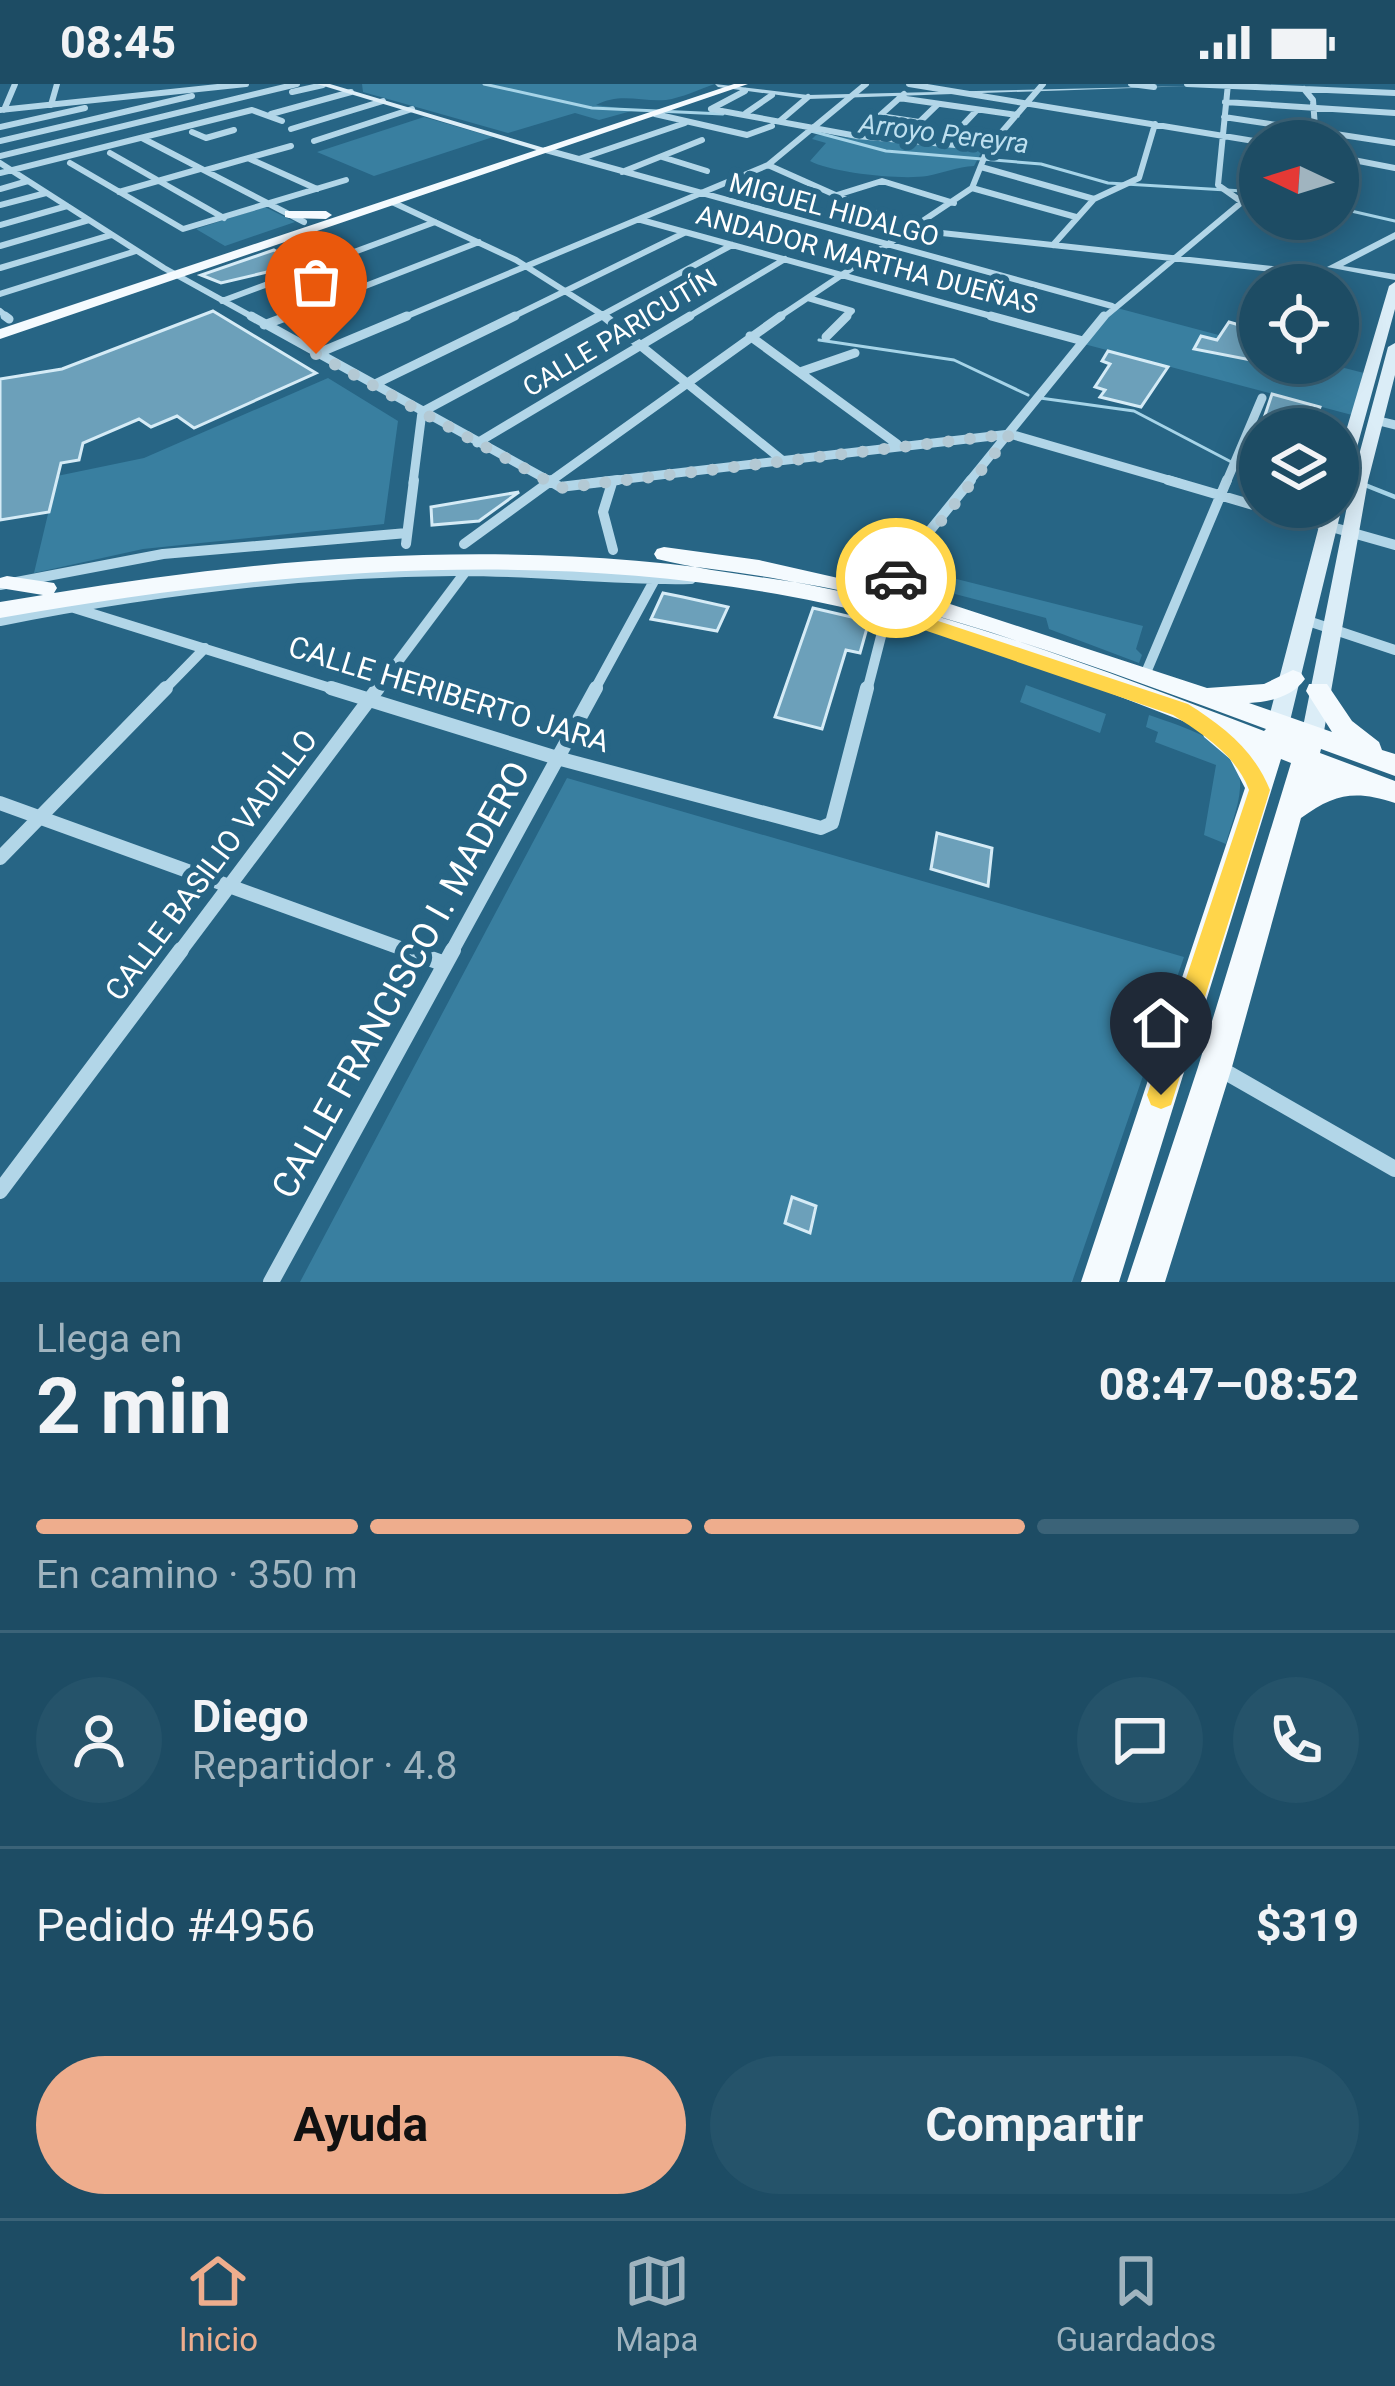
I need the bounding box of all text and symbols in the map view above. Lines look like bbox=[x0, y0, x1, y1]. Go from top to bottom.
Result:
text: 08:45 bbox=[60, 16, 176, 69]
water label: Arroyo Pereyra bbox=[855, 107, 1031, 160]
north arrow bbox=[1239, 120, 1359, 240]
map controls bbox=[1239, 120, 1359, 528]
street label: MIGUEL HIDALGO bbox=[726, 167, 942, 253]
street label: ANDADOR MARTHA DUEÑAS bbox=[693, 198, 1042, 321]
pin bbox=[265, 231, 367, 354]
icon: bag bbox=[283, 249, 349, 315]
street label: CALLE PARICUTÍN bbox=[517, 262, 723, 404]
button: locate bbox=[1239, 264, 1359, 384]
button: layers bbox=[1239, 408, 1359, 528]
courier bbox=[836, 518, 956, 638]
icon: car bbox=[863, 545, 929, 611]
street label: CALLE HERIBERTO JARA bbox=[284, 629, 614, 760]
street label: CALLE BASILIO VADILLO bbox=[98, 723, 324, 1007]
street label: CALLE FRANCISCO I. MADERO bbox=[263, 754, 539, 1206]
pin bbox=[1110, 972, 1212, 1095]
icon: home bbox=[1128, 990, 1194, 1056]
text: Llega en bbox=[36, 1316, 182, 1362]
text: 08:47–08:52 bbox=[1099, 1358, 1359, 1411]
text: 2 min bbox=[36, 1361, 232, 1452]
text: En camino · 350 m bbox=[36, 1552, 358, 1598]
button: person bbox=[36, 1677, 162, 1803]
button: chat bbox=[1077, 1677, 1203, 1803]
button: phone bbox=[1233, 1677, 1359, 1803]
text: Diego bbox=[192, 1690, 309, 1743]
text: Repartidor · 4.8 bbox=[192, 1743, 457, 1789]
text: Pedido #4956 bbox=[36, 1899, 315, 1952]
text: $319 bbox=[1256, 1899, 1359, 1952]
button: Ayuda bbox=[36, 2056, 686, 2194]
button: Compartir bbox=[710, 2056, 1359, 2194]
tab: Inicio bbox=[179, 2248, 258, 2359]
tab: Mapa bbox=[615, 2248, 699, 2359]
tab: Guardados bbox=[1056, 2248, 1216, 2359]

